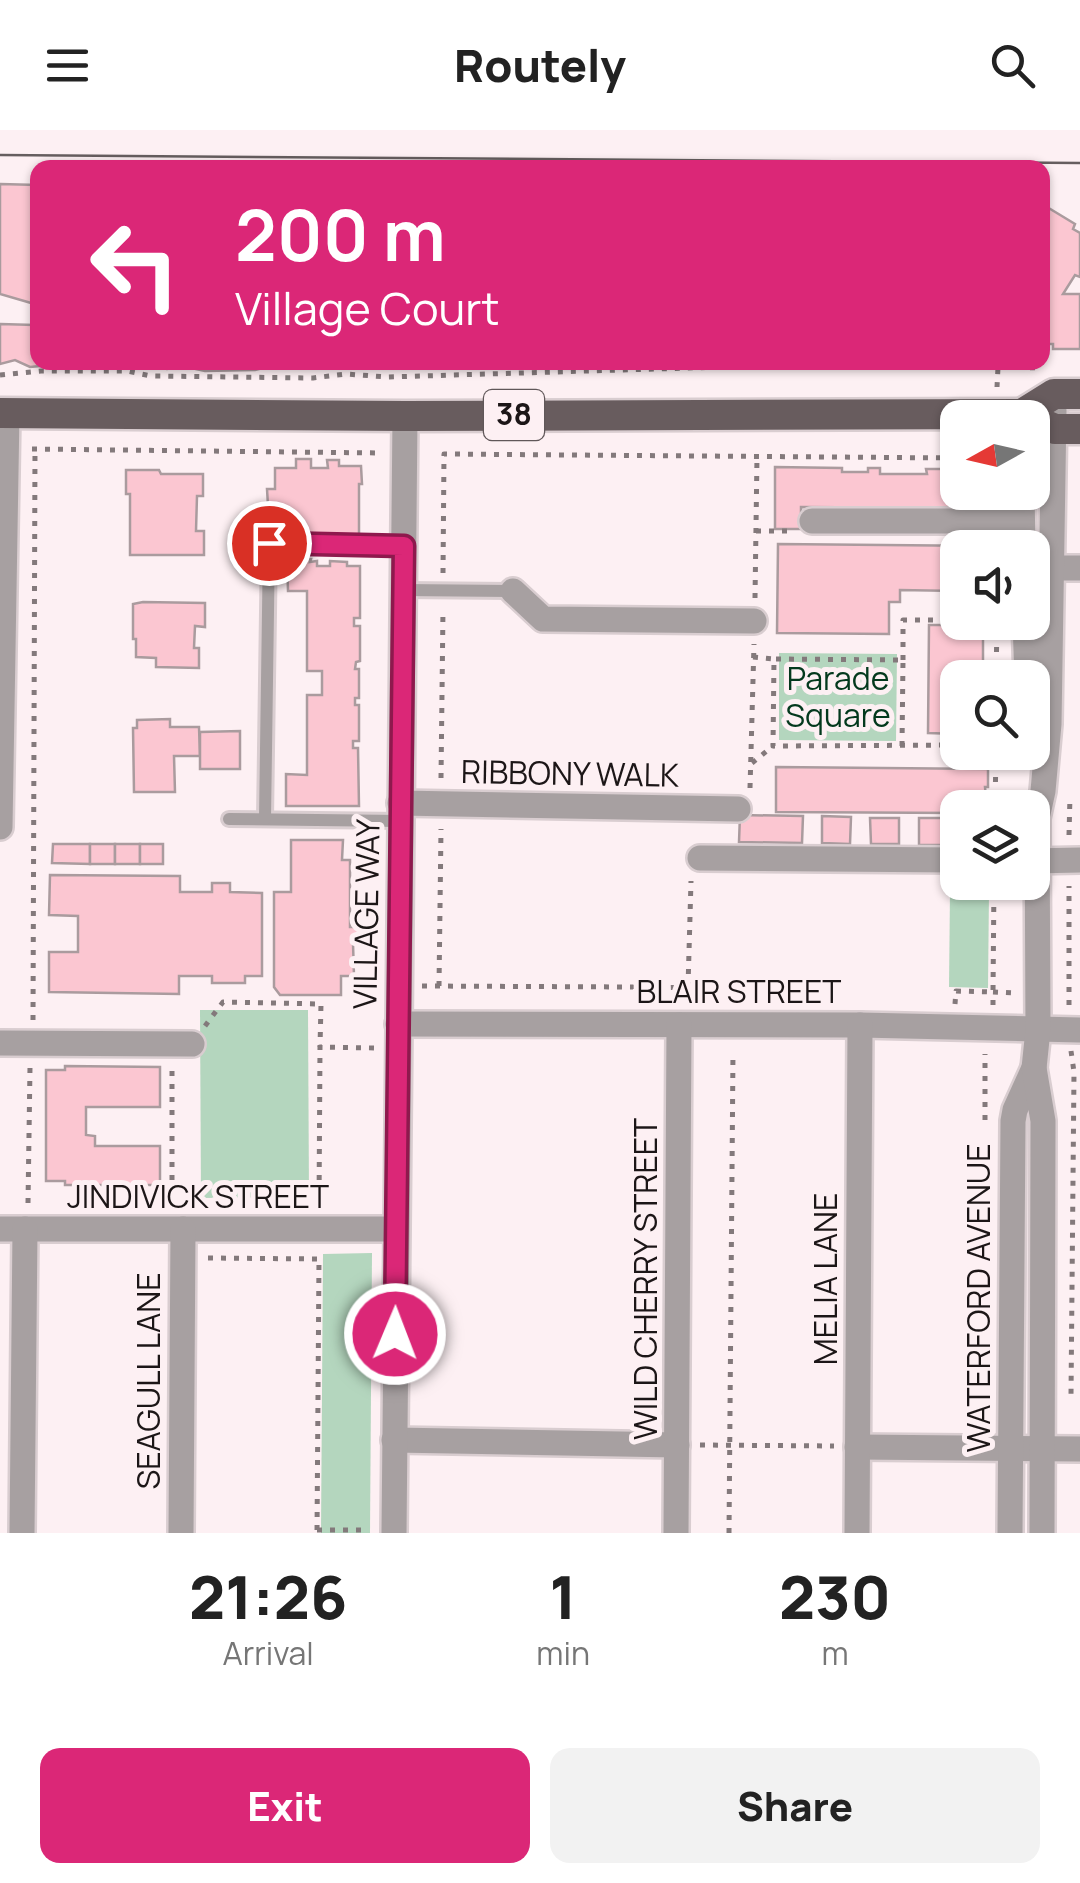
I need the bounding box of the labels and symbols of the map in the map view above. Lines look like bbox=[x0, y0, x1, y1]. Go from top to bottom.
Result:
road number: 38 bbox=[484, 390, 544, 440]
north arrow bbox=[940, 400, 1050, 510]
pin bbox=[227, 501, 312, 586]
park label: Parade Square bbox=[785, 656, 891, 737]
street label: RIBBONY WALK bbox=[461, 749, 679, 797]
street label: VILLAGE WAY bbox=[342, 818, 390, 1009]
street label: BLAIR STREET bbox=[637, 969, 841, 1013]
street label: WILD CHERRY STREET bbox=[623, 1118, 667, 1440]
street label: WATERFORD AVENUE bbox=[956, 1143, 1000, 1453]
street label: JINDIVICK STREET bbox=[67, 1174, 329, 1218]
street label: MELIA LANE bbox=[803, 1193, 847, 1365]
street label: SEAGULL LANE bbox=[126, 1273, 170, 1489]
position arrow bbox=[343, 1282, 447, 1386]

